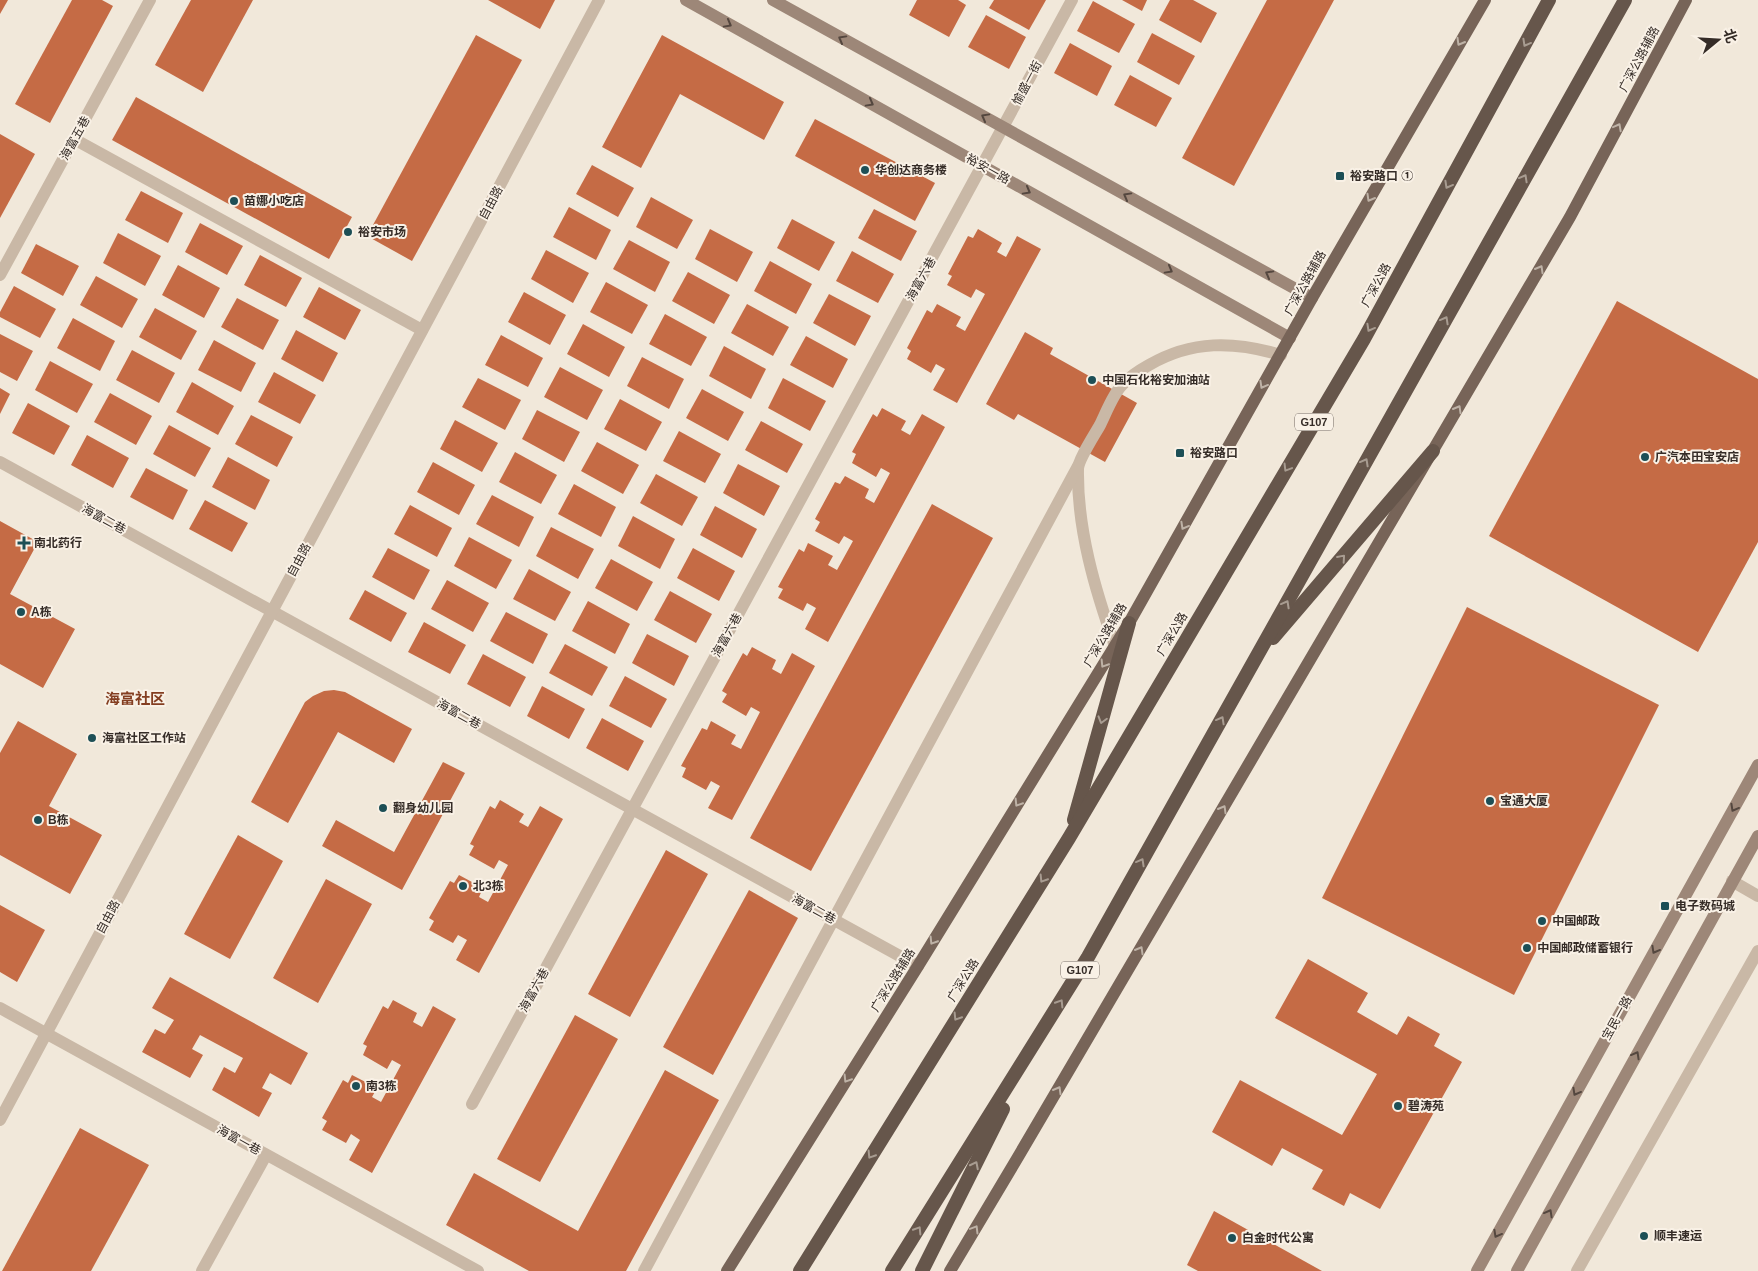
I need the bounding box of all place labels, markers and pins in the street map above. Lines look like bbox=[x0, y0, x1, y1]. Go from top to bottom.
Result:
place label: 华创达商务楼 bbox=[875, 163, 947, 177]
marker: 华创达商务楼 bbox=[859, 164, 871, 176]
place label: 裕安路口 ① bbox=[1350, 169, 1413, 183]
marker: 裕安路口 ① bbox=[1334, 170, 1346, 182]
place label: 苗娜小吃店 bbox=[244, 194, 304, 208]
marker: 苗娜小吃店 bbox=[228, 195, 240, 207]
place label: 裕安市场 bbox=[358, 225, 406, 239]
marker: 裕安市场 bbox=[342, 226, 354, 238]
place label: 中国石化裕安加油站 bbox=[1102, 373, 1210, 387]
marker: 中国石化裕安加油站 bbox=[1086, 374, 1098, 386]
place label: 裕安路口 bbox=[1190, 446, 1238, 460]
marker: 裕安路口 bbox=[1174, 447, 1186, 459]
place label: 广汽本田宝安店 bbox=[1655, 450, 1739, 464]
marker: 广汽本田宝安店 bbox=[1639, 451, 1651, 463]
place label: 南北药行 bbox=[34, 536, 82, 550]
marker: 南北药行 bbox=[18, 537, 30, 549]
place label: A栋 bbox=[31, 605, 52, 619]
marker: A栋 bbox=[15, 606, 27, 618]
place label: 海富社区工作站 bbox=[102, 731, 186, 745]
marker: 海富社区工作站 bbox=[86, 732, 98, 744]
place label: 宝通大厦 bbox=[1500, 794, 1548, 808]
marker: 宝通大厦 bbox=[1484, 795, 1496, 807]
place label: 翻身幼儿园 bbox=[393, 801, 453, 815]
marker: 翻身幼儿园 bbox=[377, 802, 389, 814]
place label: B栋 bbox=[48, 813, 69, 827]
marker: B栋 bbox=[32, 814, 44, 826]
place label: 北3栋 bbox=[473, 879, 504, 893]
marker: 北3栋 bbox=[457, 880, 469, 892]
place label: 电子数码城 bbox=[1675, 899, 1735, 913]
marker: 电子数码城 bbox=[1659, 900, 1671, 912]
place label: 中国邮政 bbox=[1552, 914, 1600, 928]
marker: 中国邮政 bbox=[1536, 915, 1548, 927]
place label: 中国邮政储蓄银行 bbox=[1537, 941, 1633, 955]
marker: 中国邮政储蓄银行 bbox=[1521, 942, 1533, 954]
place label: 南3栋 bbox=[366, 1079, 397, 1093]
marker: 南3栋 bbox=[350, 1080, 362, 1092]
place label: 碧涛苑 bbox=[1408, 1099, 1444, 1113]
marker: 碧涛苑 bbox=[1392, 1100, 1404, 1112]
place label: 顺丰速运 bbox=[1654, 1229, 1702, 1243]
marker: 顺丰速运 bbox=[1638, 1230, 1650, 1242]
place label: 白金时代公寓 bbox=[1242, 1231, 1314, 1245]
marker: 白金时代公寓 bbox=[1226, 1232, 1238, 1244]

